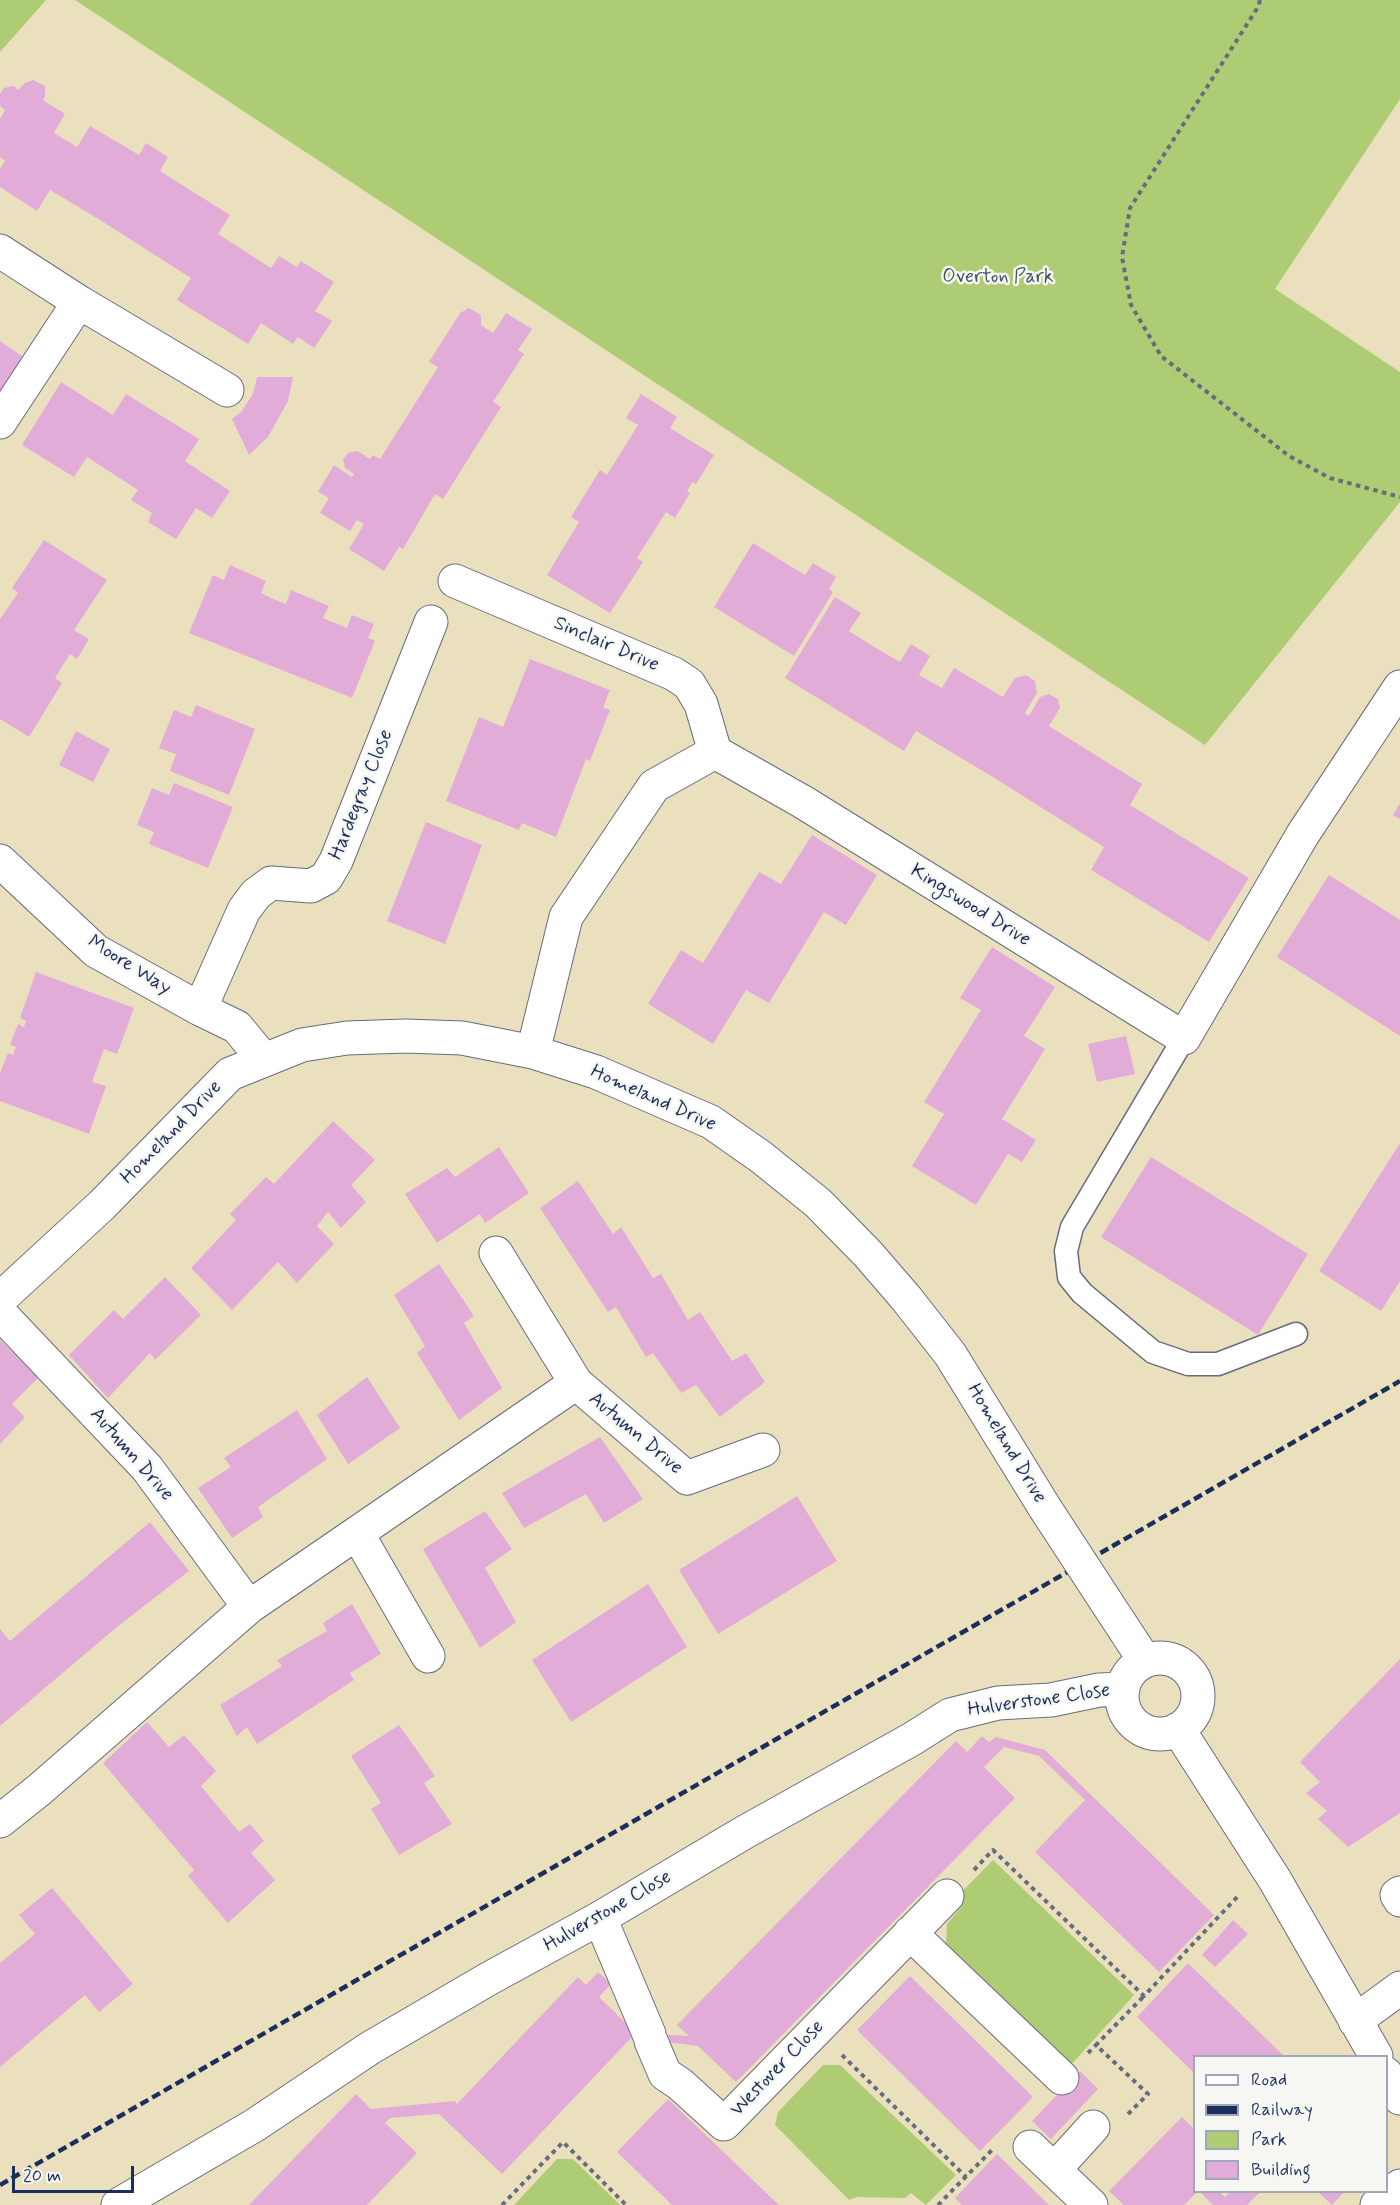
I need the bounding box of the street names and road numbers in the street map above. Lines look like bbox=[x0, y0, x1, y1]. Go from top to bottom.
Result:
street label: Sinclair Drive bbox=[550, 612, 662, 678]
street label: Hardegray Close bbox=[325, 726, 399, 864]
street label: Kingswood Drive bbox=[905, 859, 1035, 953]
street label: Moore Way bbox=[83, 931, 175, 1001]
street label: Homeland Drive bbox=[586, 1061, 720, 1137]
street label: Homeland Drive bbox=[116, 1076, 228, 1190]
street label: Homeland Drive bbox=[961, 1380, 1051, 1508]
street label: Autumn Drive bbox=[583, 1388, 687, 1480]
street label: Autumn Drive bbox=[84, 1403, 178, 1507]
street label: Hulverstone Close bbox=[966, 1679, 1112, 1723]
street label: Hulverstone Close bbox=[540, 1866, 676, 1958]
street label: Westover Close bbox=[726, 2016, 830, 2122]

